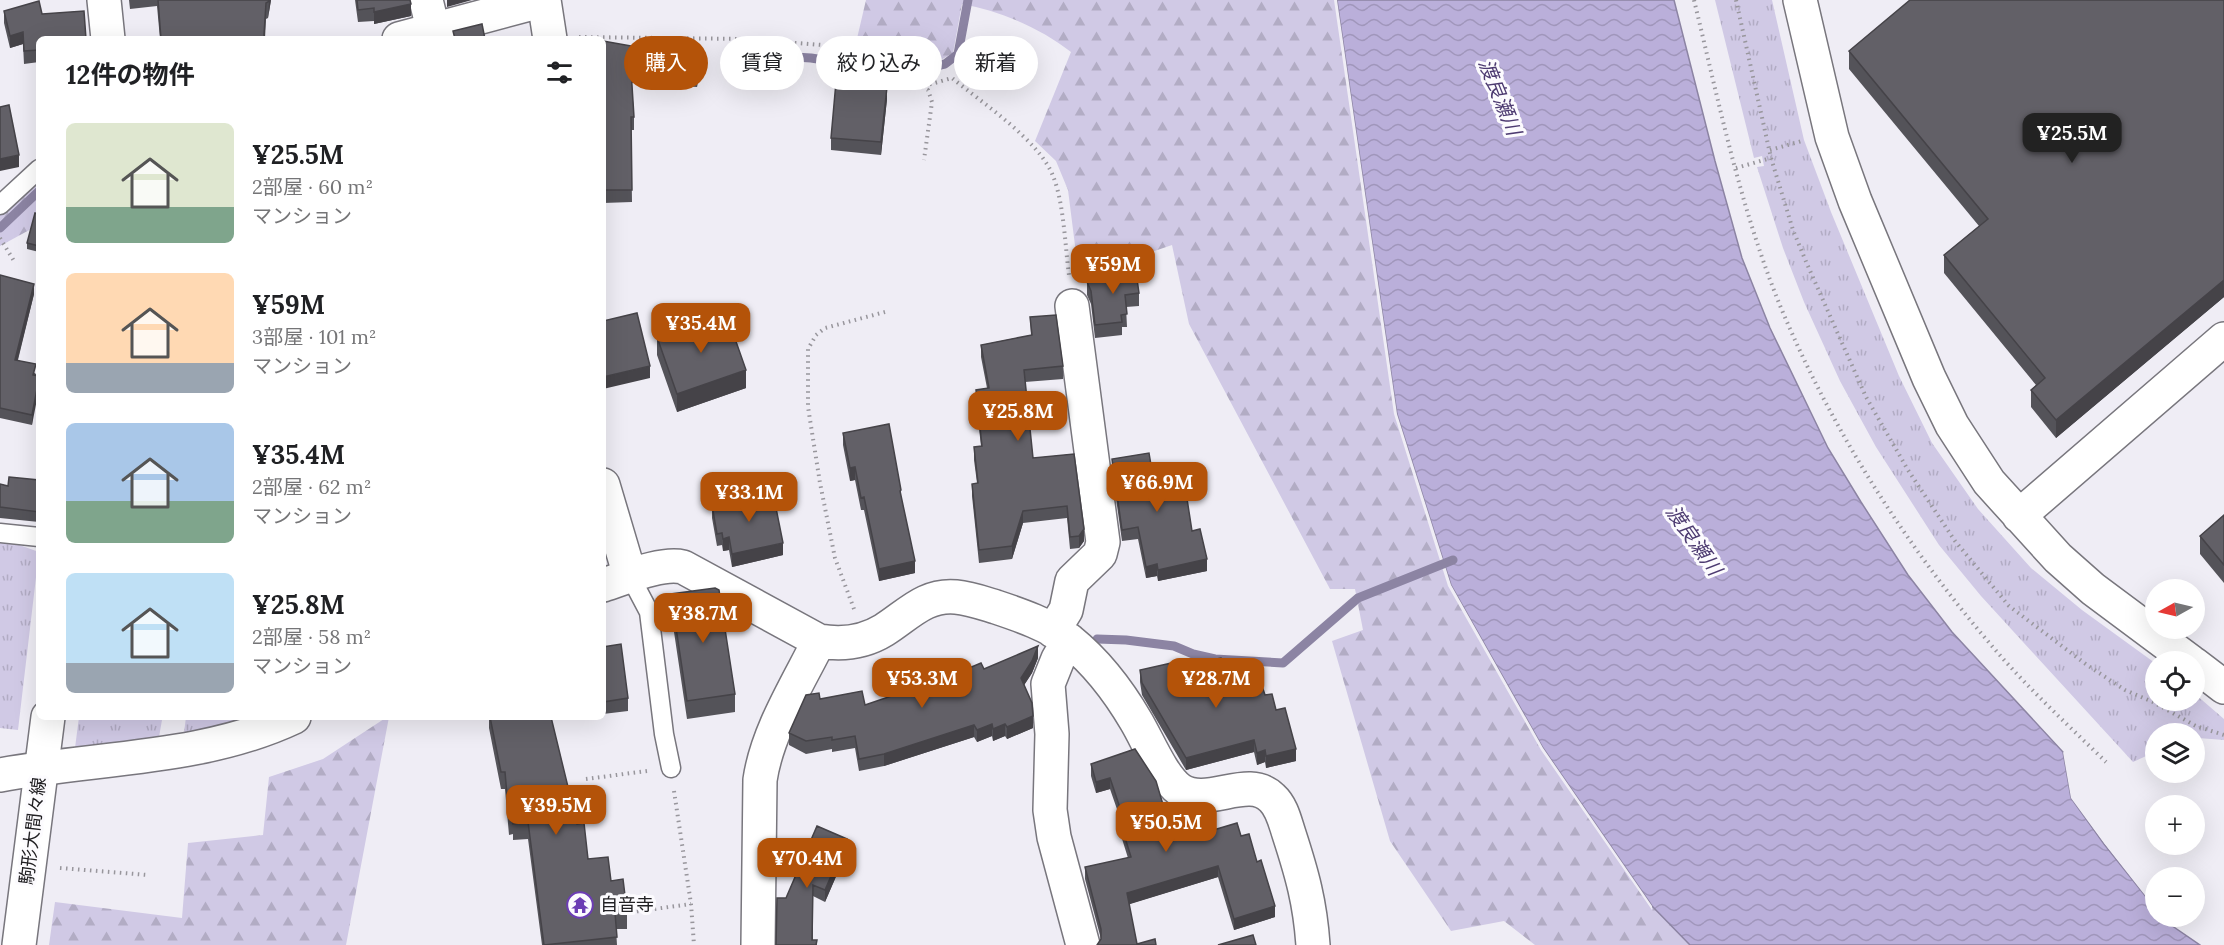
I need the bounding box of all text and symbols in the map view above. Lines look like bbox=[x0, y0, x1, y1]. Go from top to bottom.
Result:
chip: 購入 bbox=[624, 36, 708, 90]
chip: 賃貸 bbox=[720, 36, 804, 90]
chip: 絞り込み bbox=[816, 36, 942, 90]
chip: 新着 bbox=[954, 36, 1038, 90]
water label: 渡良瀬川 bbox=[1474, 55, 1528, 140]
icon: filters bbox=[543, 56, 576, 89]
text: 12件の物件 bbox=[66, 58, 194, 91]
pin: ¥25.5M bbox=[2023, 113, 2121, 164]
text: ¥25.5M bbox=[2037, 120, 2107, 145]
text: ¥25.5M bbox=[252, 138, 344, 171]
icon: home bbox=[114, 147, 186, 219]
text: 2部屋 · 60 m² bbox=[252, 174, 373, 199]
text: マンション bbox=[252, 203, 352, 228]
pin: ¥59M bbox=[1077, 244, 1149, 295]
text: ¥59M bbox=[1085, 251, 1141, 276]
text: ¥59M bbox=[252, 288, 325, 321]
icon: home bbox=[114, 297, 186, 369]
pin: ¥35.4M bbox=[652, 303, 750, 354]
text: ¥35.4M bbox=[665, 310, 737, 335]
text: 3部屋 · 101 m² bbox=[252, 324, 376, 349]
text: マンション bbox=[252, 353, 352, 378]
pin: ¥25.8M bbox=[969, 391, 1067, 442]
text: ¥25.8M bbox=[982, 398, 1054, 423]
text: ¥35.4M bbox=[252, 438, 345, 471]
icon: home bbox=[114, 447, 186, 519]
pin: ¥66.9M bbox=[1108, 462, 1206, 513]
text: ¥66.9M bbox=[1120, 469, 1194, 494]
pin: ¥33.1M bbox=[700, 472, 798, 523]
text: 2部屋 · 62 m² bbox=[252, 474, 371, 499]
text: ¥33.1M bbox=[714, 479, 784, 504]
water label: 渡良瀬川 bbox=[1661, 500, 1729, 581]
text: マンション bbox=[252, 503, 352, 528]
north arrow bbox=[2145, 579, 2205, 639]
map controls bbox=[2145, 579, 2205, 927]
text: ¥25.8M bbox=[252, 588, 345, 621]
pin: ¥38.7M bbox=[654, 593, 752, 644]
icon: home bbox=[114, 597, 186, 669]
text: ¥38.7M bbox=[668, 600, 738, 625]
text: 2部屋 · 58 m² bbox=[252, 624, 371, 649]
button: locate bbox=[2145, 651, 2205, 711]
text: マンション bbox=[252, 653, 352, 678]
pin: ¥53.3M bbox=[873, 658, 971, 709]
pin: ¥28.7M bbox=[1167, 658, 1265, 709]
text: ¥53.3M bbox=[886, 665, 958, 690]
text: ¥28.7M bbox=[1181, 665, 1251, 690]
button: layers bbox=[2145, 723, 2205, 783]
street label: 駒形大間々線 bbox=[15, 776, 50, 886]
pin: ¥39.5M bbox=[507, 785, 605, 836]
text: ¥39.5M bbox=[520, 792, 592, 817]
button: + bbox=[2145, 795, 2205, 855]
pin: ¥50.5M bbox=[1117, 802, 1215, 853]
text: ¥50.5M bbox=[1130, 809, 1202, 834]
pin: ¥70.4M bbox=[758, 838, 856, 889]
text: ¥70.4M bbox=[771, 845, 843, 870]
button: − bbox=[2145, 867, 2205, 927]
temple icon: 自音寺 bbox=[565, 890, 595, 920]
place label: 自音寺 bbox=[600, 893, 654, 916]

